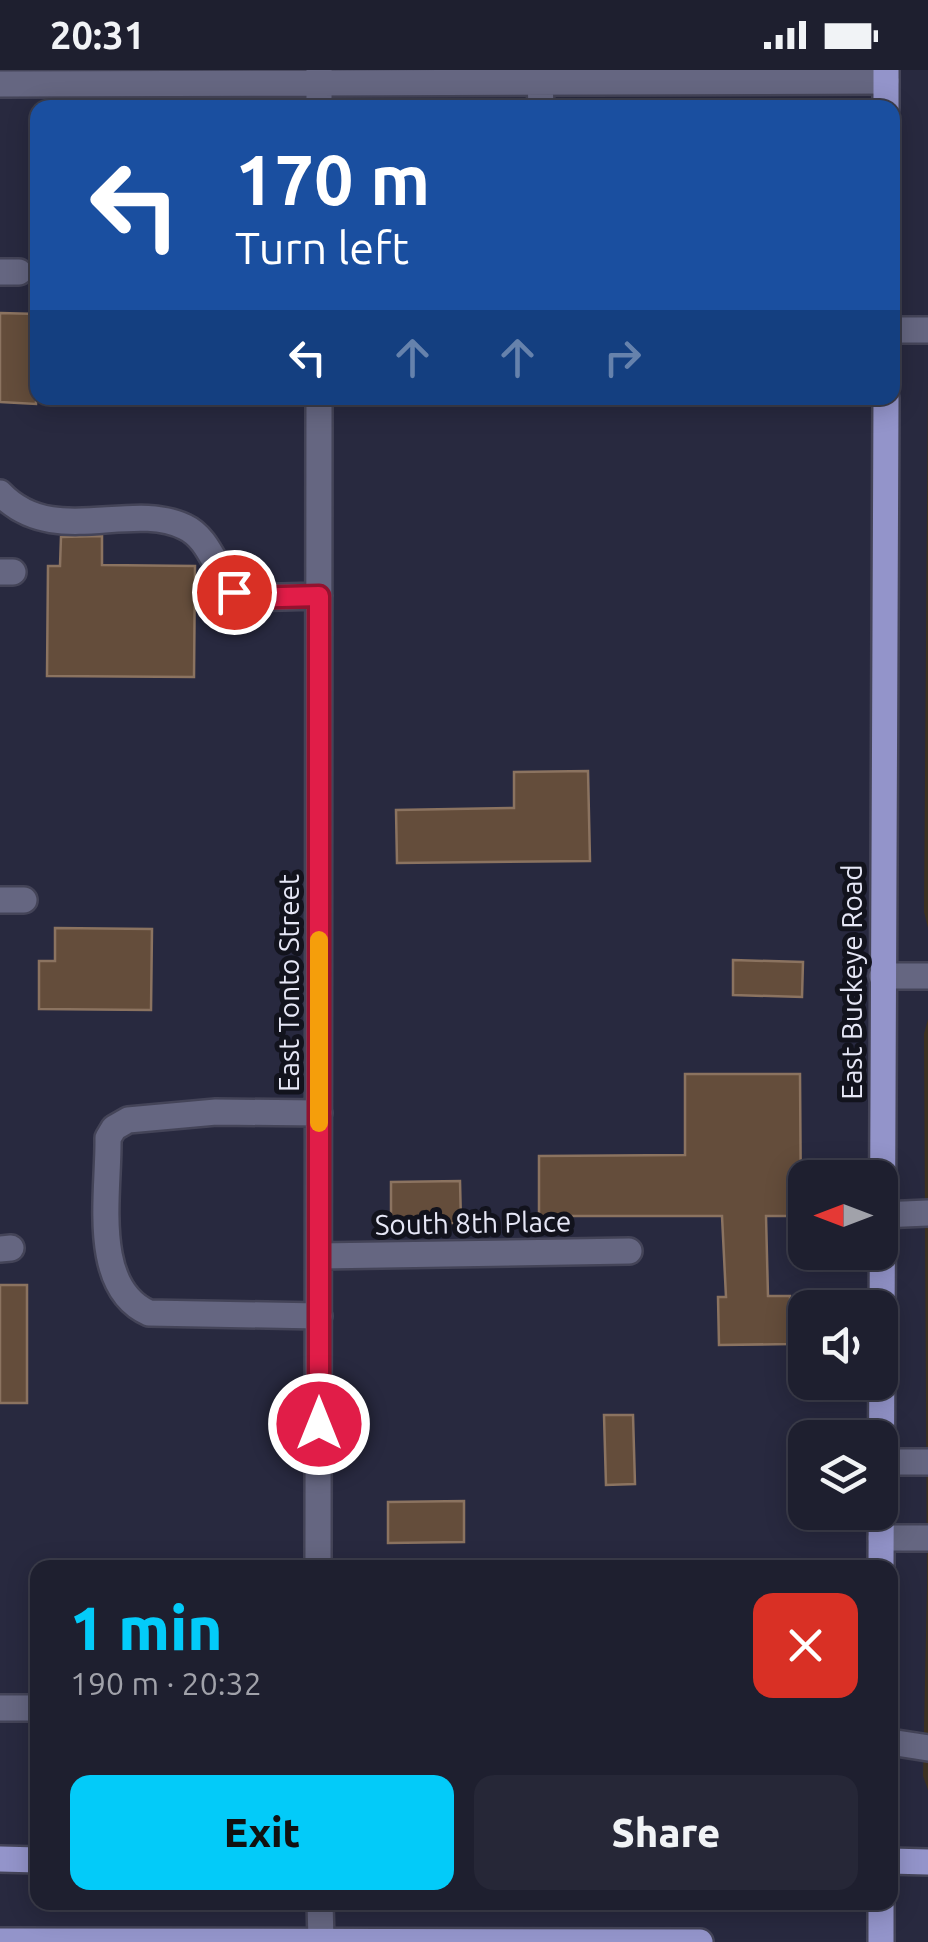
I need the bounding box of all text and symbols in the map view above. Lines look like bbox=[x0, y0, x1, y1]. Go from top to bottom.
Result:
text: 20:31 bbox=[50, 14, 145, 56]
icon: left bbox=[70, 140, 200, 270]
text: 170 m bbox=[235, 140, 430, 218]
text: Turn left bbox=[235, 222, 409, 273]
icon: left bbox=[280, 330, 335, 385]
icon: ahead bbox=[385, 330, 440, 385]
icon: ahead bbox=[490, 330, 545, 385]
icon: right bbox=[595, 330, 650, 385]
pin bbox=[192, 550, 277, 635]
icon: arrive bbox=[207, 565, 262, 620]
street label: East Buckeye Road bbox=[836, 864, 867, 1100]
street label: East Tonto Street bbox=[273, 874, 304, 1092]
north arrow bbox=[788, 1160, 898, 1270]
map controls bbox=[788, 1160, 898, 1530]
street label: South 8th Place bbox=[374, 1205, 572, 1240]
button: sound bbox=[788, 1290, 898, 1400]
position arrow bbox=[267, 1372, 371, 1476]
button: layers bbox=[788, 1420, 898, 1530]
button: close bbox=[753, 1593, 858, 1698]
text: 1 min bbox=[70, 1594, 223, 1661]
text: 190 m · 20:32 bbox=[70, 1665, 262, 1701]
button: Exit bbox=[70, 1775, 454, 1890]
button: Share bbox=[474, 1775, 858, 1890]

